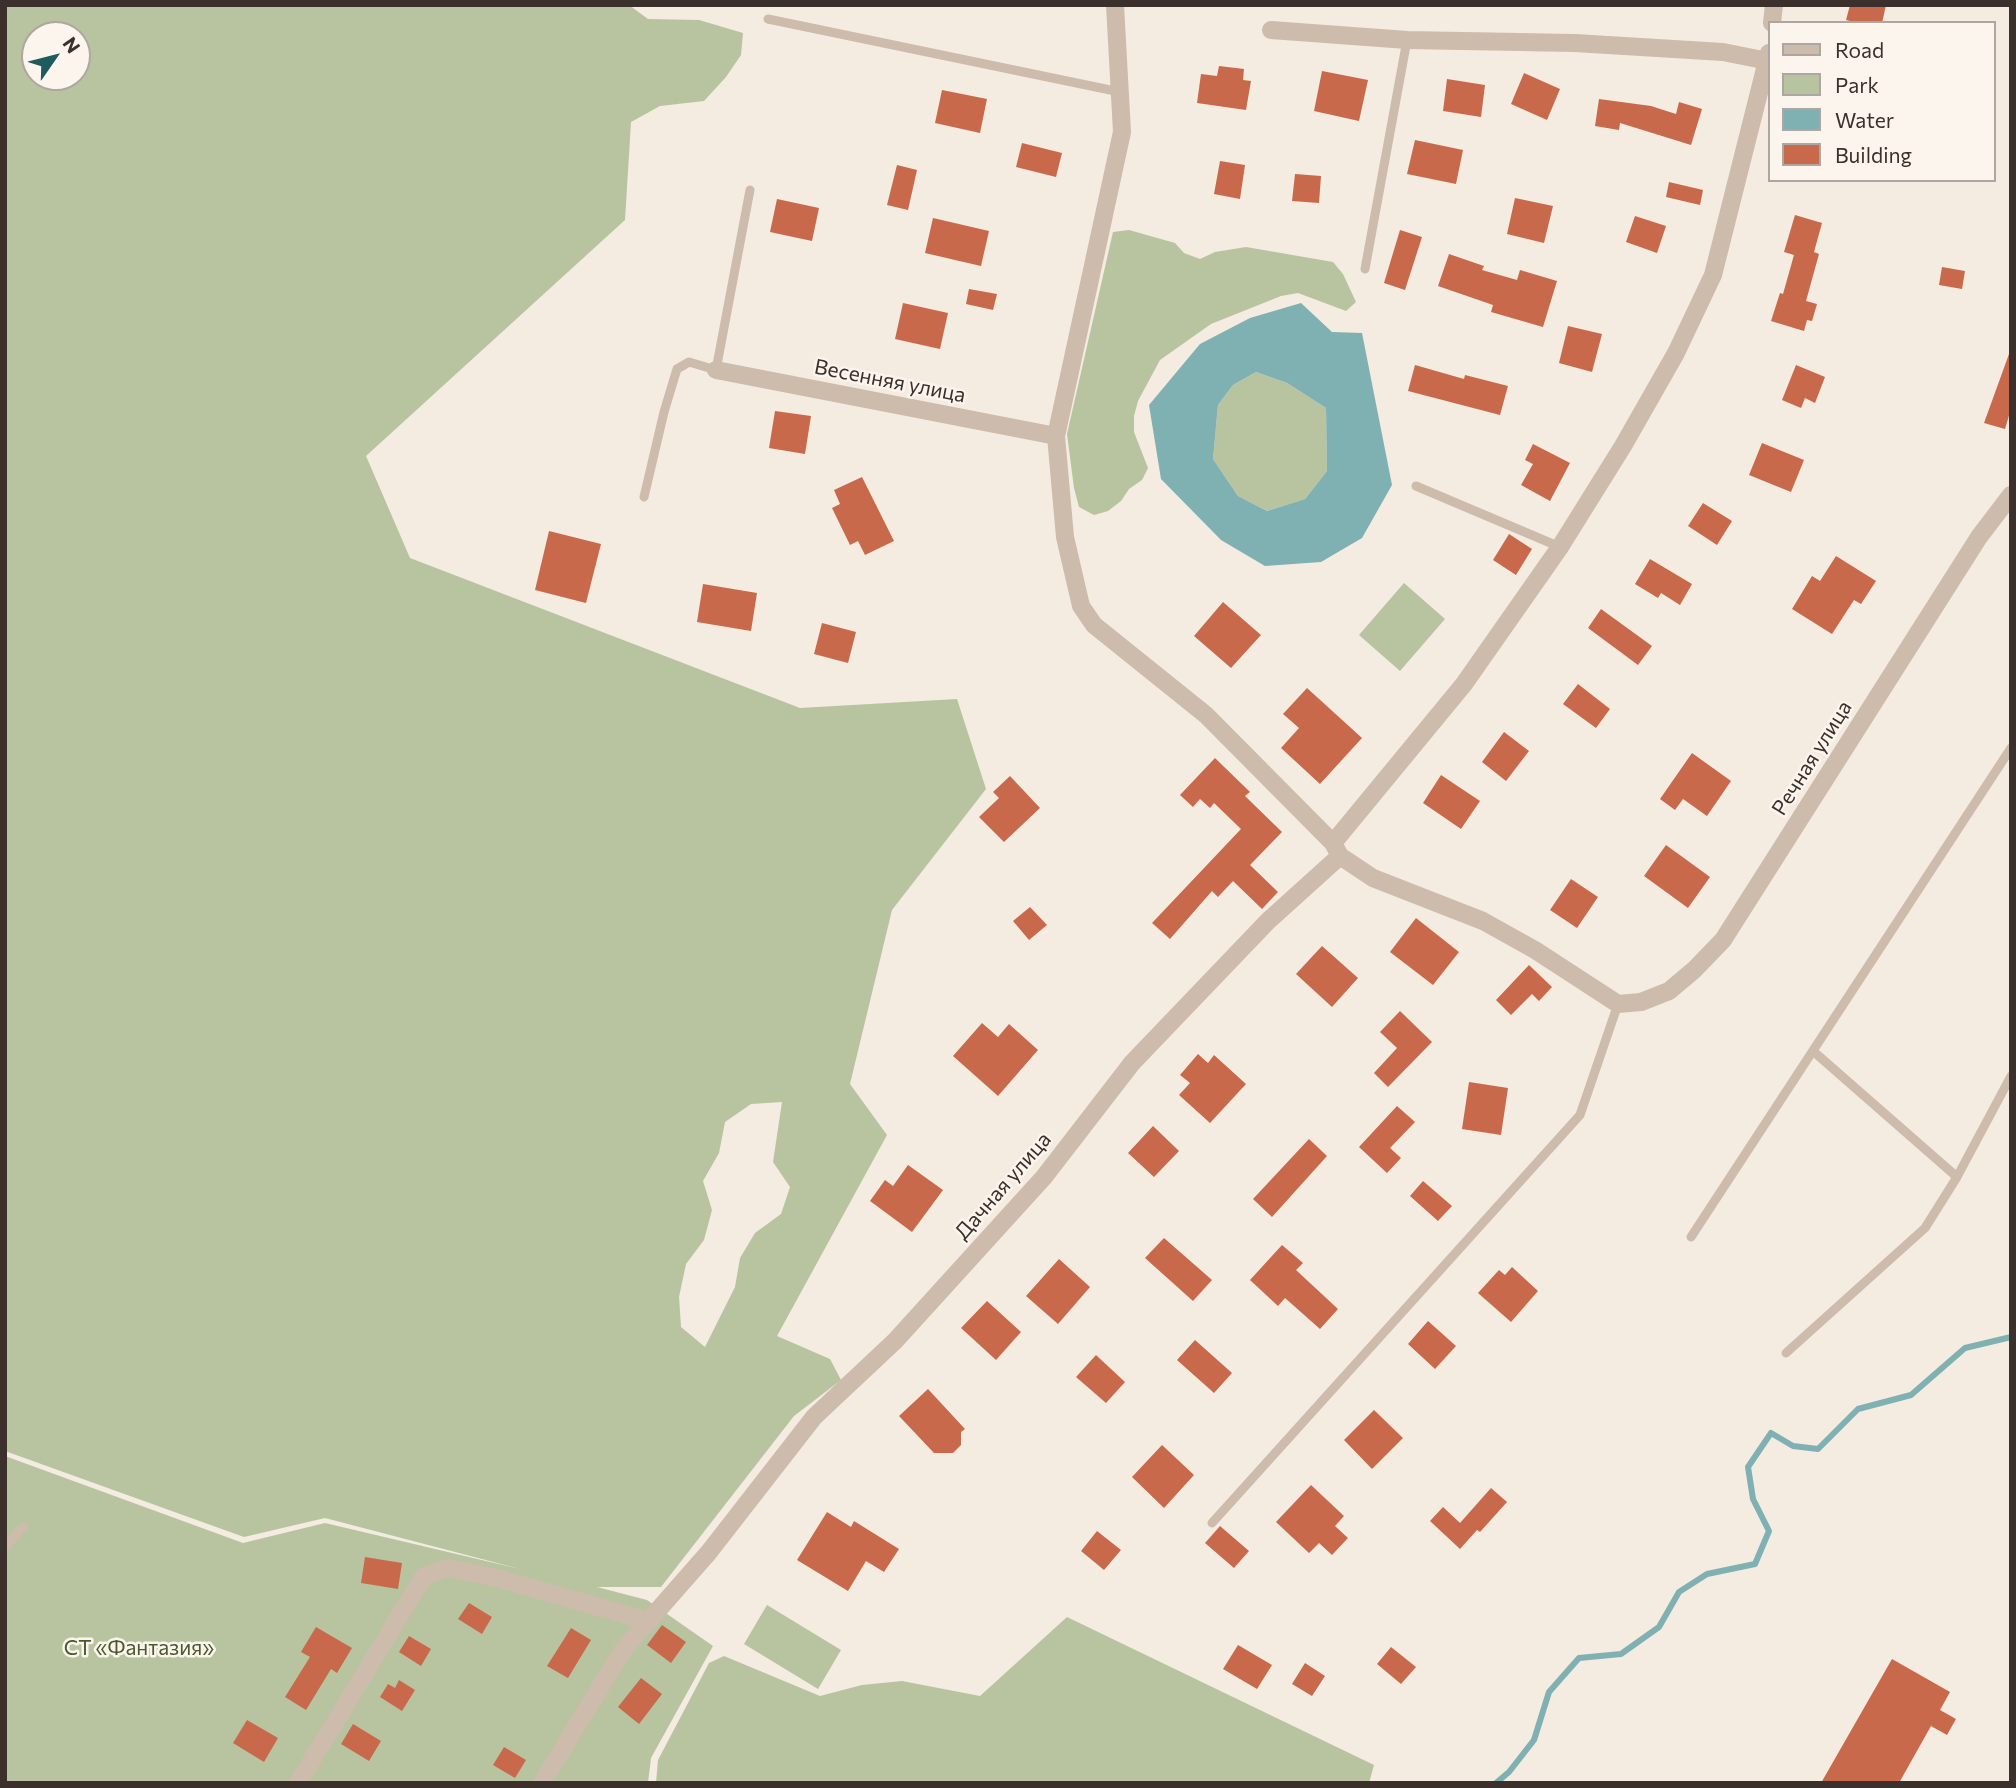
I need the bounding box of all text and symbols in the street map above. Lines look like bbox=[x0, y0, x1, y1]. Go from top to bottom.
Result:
north arrow bbox=[21, 21, 91, 91]
legend bbox=[1768, 21, 1995, 182]
text: N bbox=[58, 32, 85, 57]
text: Road bbox=[1835, 37, 1884, 62]
text: Park bbox=[1835, 72, 1879, 97]
text: Water bbox=[1835, 107, 1894, 132]
text: Building bbox=[1835, 142, 1912, 167]
street label: Весенняя улица bbox=[812, 354, 968, 408]
street label: Речная улица bbox=[1767, 696, 1857, 820]
street label: Дачная улица bbox=[950, 1127, 1056, 1245]
park label: СТ «Фантазия» bbox=[64, 1635, 214, 1661]

